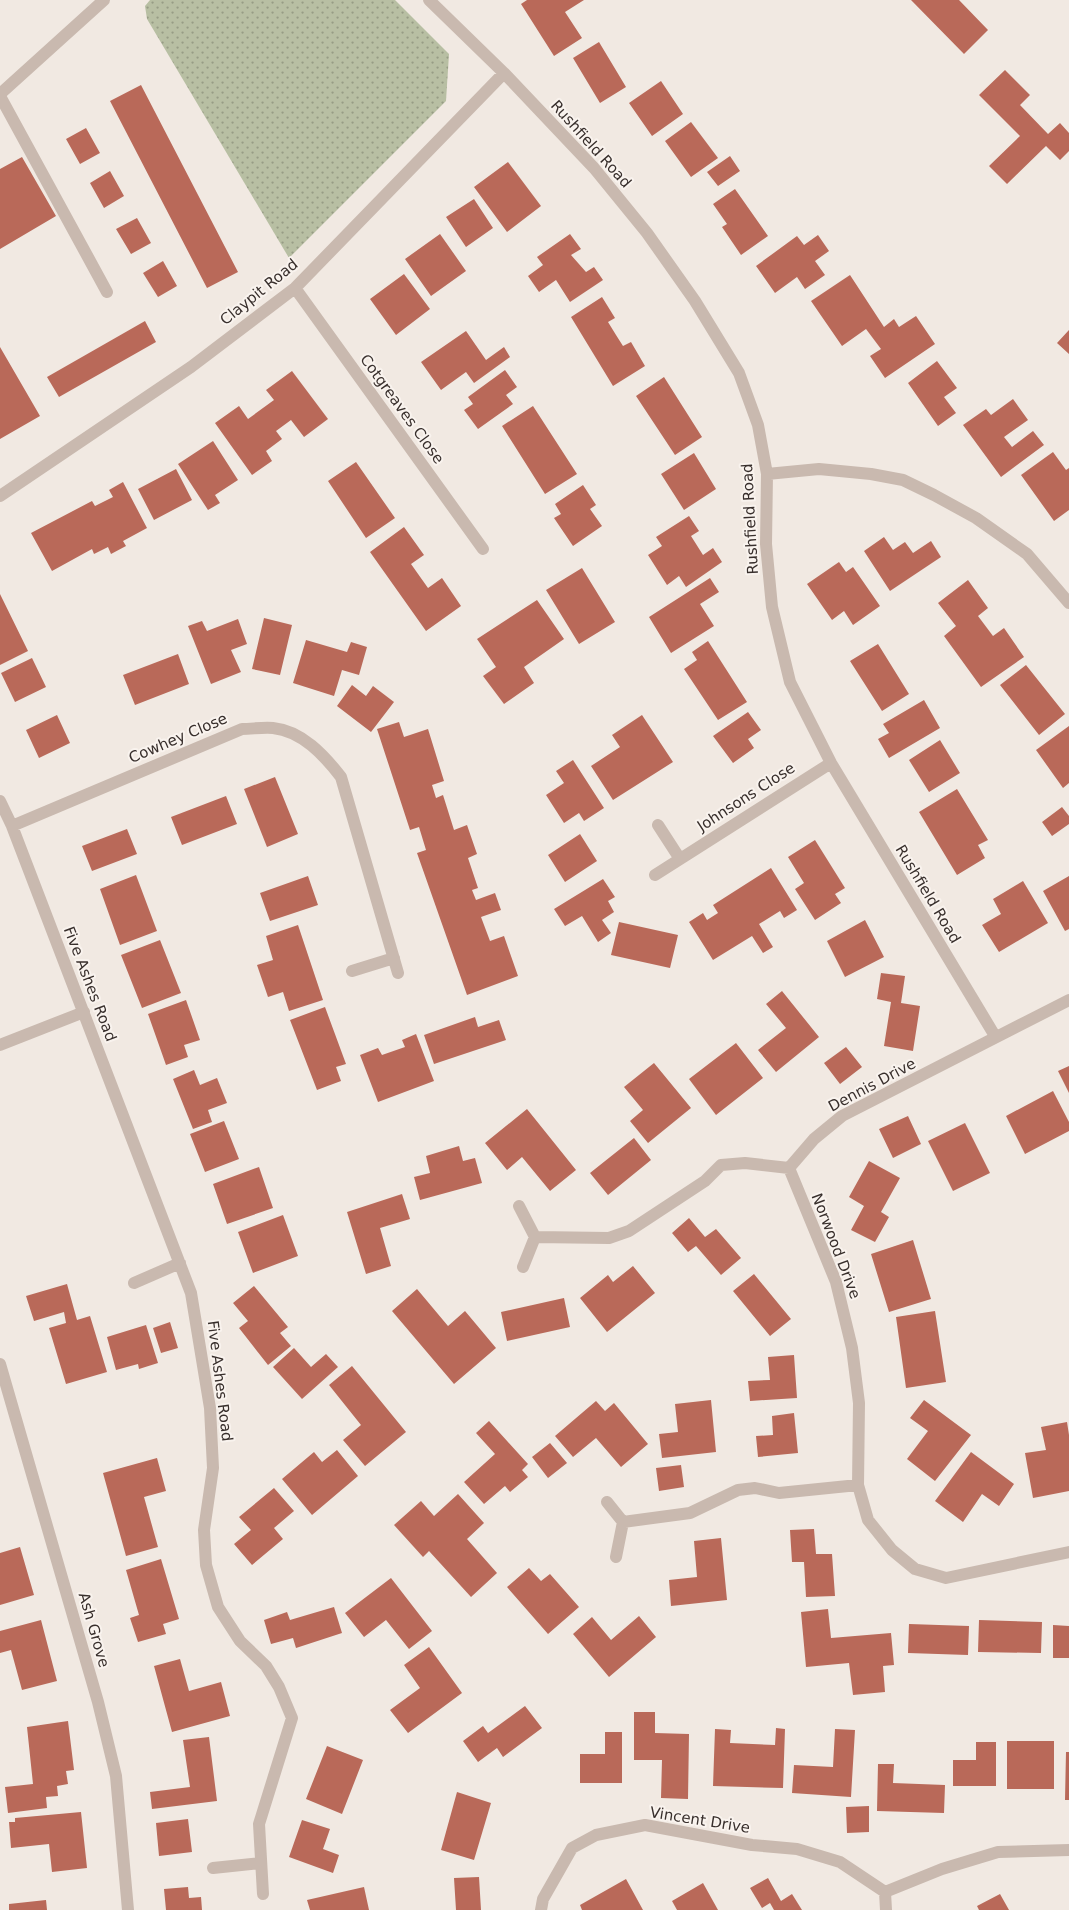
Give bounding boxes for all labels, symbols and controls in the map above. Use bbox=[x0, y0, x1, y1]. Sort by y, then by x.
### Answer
street label: Rushfield Road bbox=[547, 97, 635, 191]
street label: Claypit Road bbox=[217, 255, 301, 329]
street label: Cotgreaves Close bbox=[356, 351, 448, 467]
street label: Rushfield Road bbox=[738, 463, 762, 575]
street label: Cowhey Close bbox=[126, 709, 230, 767]
street label: Johnsons Close bbox=[693, 759, 798, 836]
street label: Rushfield Road bbox=[892, 842, 964, 946]
street label: Five Ashes Road bbox=[60, 924, 120, 1044]
street label: Dennis Drive bbox=[825, 1054, 919, 1116]
street label: Norwood Drive bbox=[808, 1191, 864, 1301]
street label: Five Ashes Road bbox=[204, 1320, 236, 1442]
street label: Ash Grove bbox=[75, 1590, 113, 1670]
street label: Vincent Drive bbox=[649, 1803, 751, 1837]

